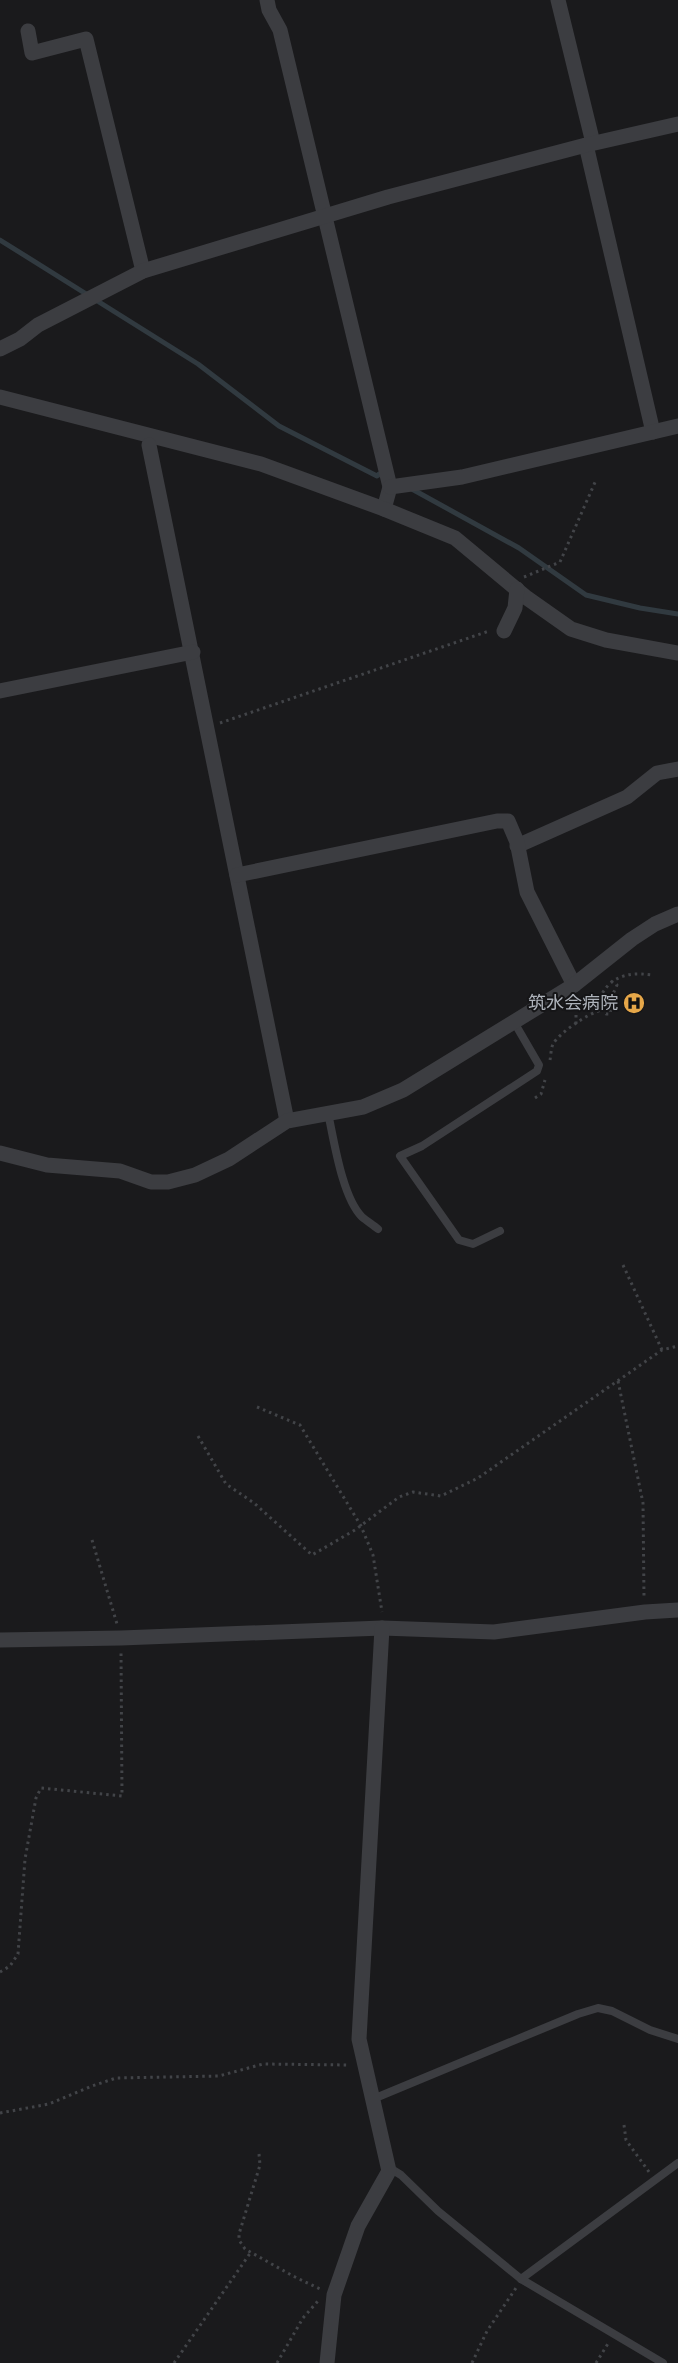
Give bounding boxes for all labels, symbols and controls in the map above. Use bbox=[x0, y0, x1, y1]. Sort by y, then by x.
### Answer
hospital icon: 筑水会病院 bbox=[622, 991, 646, 1015]
place label: 筑水会病院 bbox=[528, 992, 618, 1014]

